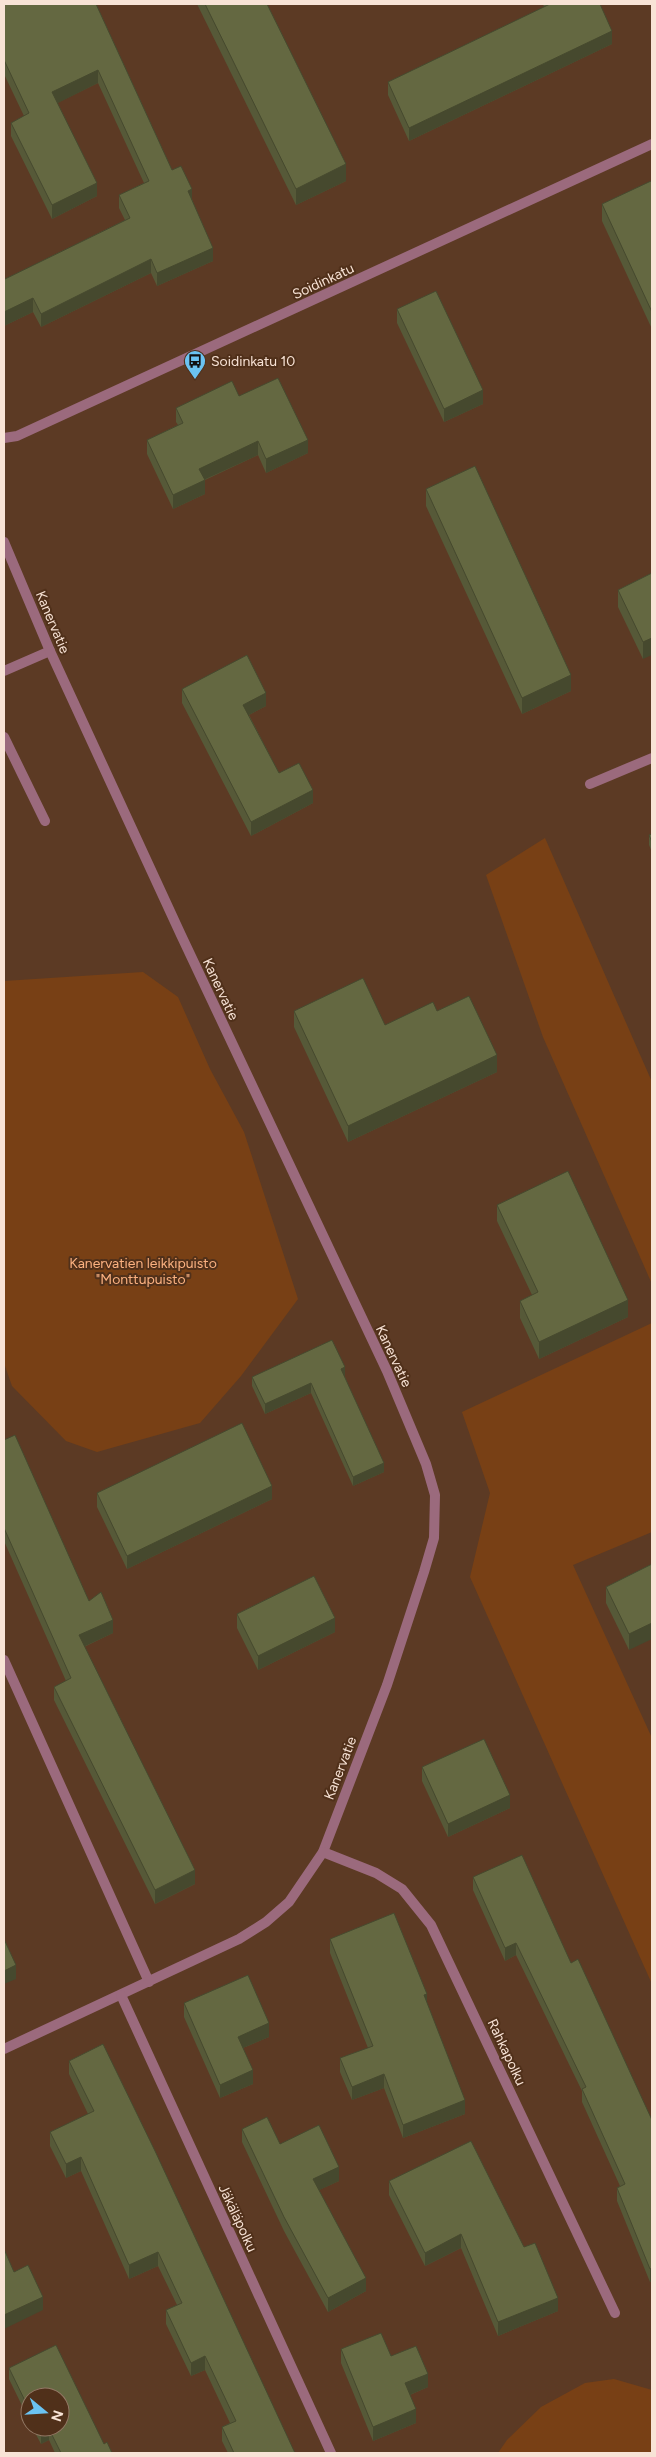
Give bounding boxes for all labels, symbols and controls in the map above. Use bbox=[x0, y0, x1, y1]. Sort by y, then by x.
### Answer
street label: Soidinkatu bbox=[290, 260, 357, 303]
bus stop icon: Soidinkatu 10 bbox=[183, 349, 207, 380]
place label: Soidinkatu 10 bbox=[211, 353, 295, 370]
street label: Kanervatie bbox=[32, 588, 73, 656]
street label: Kanervatie bbox=[199, 956, 242, 1023]
park label: Kanervatien leikkipuisto "Monttupuisto" bbox=[69, 1255, 217, 1288]
street label: Kanervatie bbox=[372, 1323, 415, 1390]
street label: Kanervatie bbox=[321, 1734, 360, 1802]
street label: Rahkapolku bbox=[484, 2016, 529, 2088]
street label: Jäkäläpolku bbox=[215, 2182, 261, 2255]
north arrow bbox=[20, 2387, 70, 2437]
text: N bbox=[47, 2408, 67, 2424]

